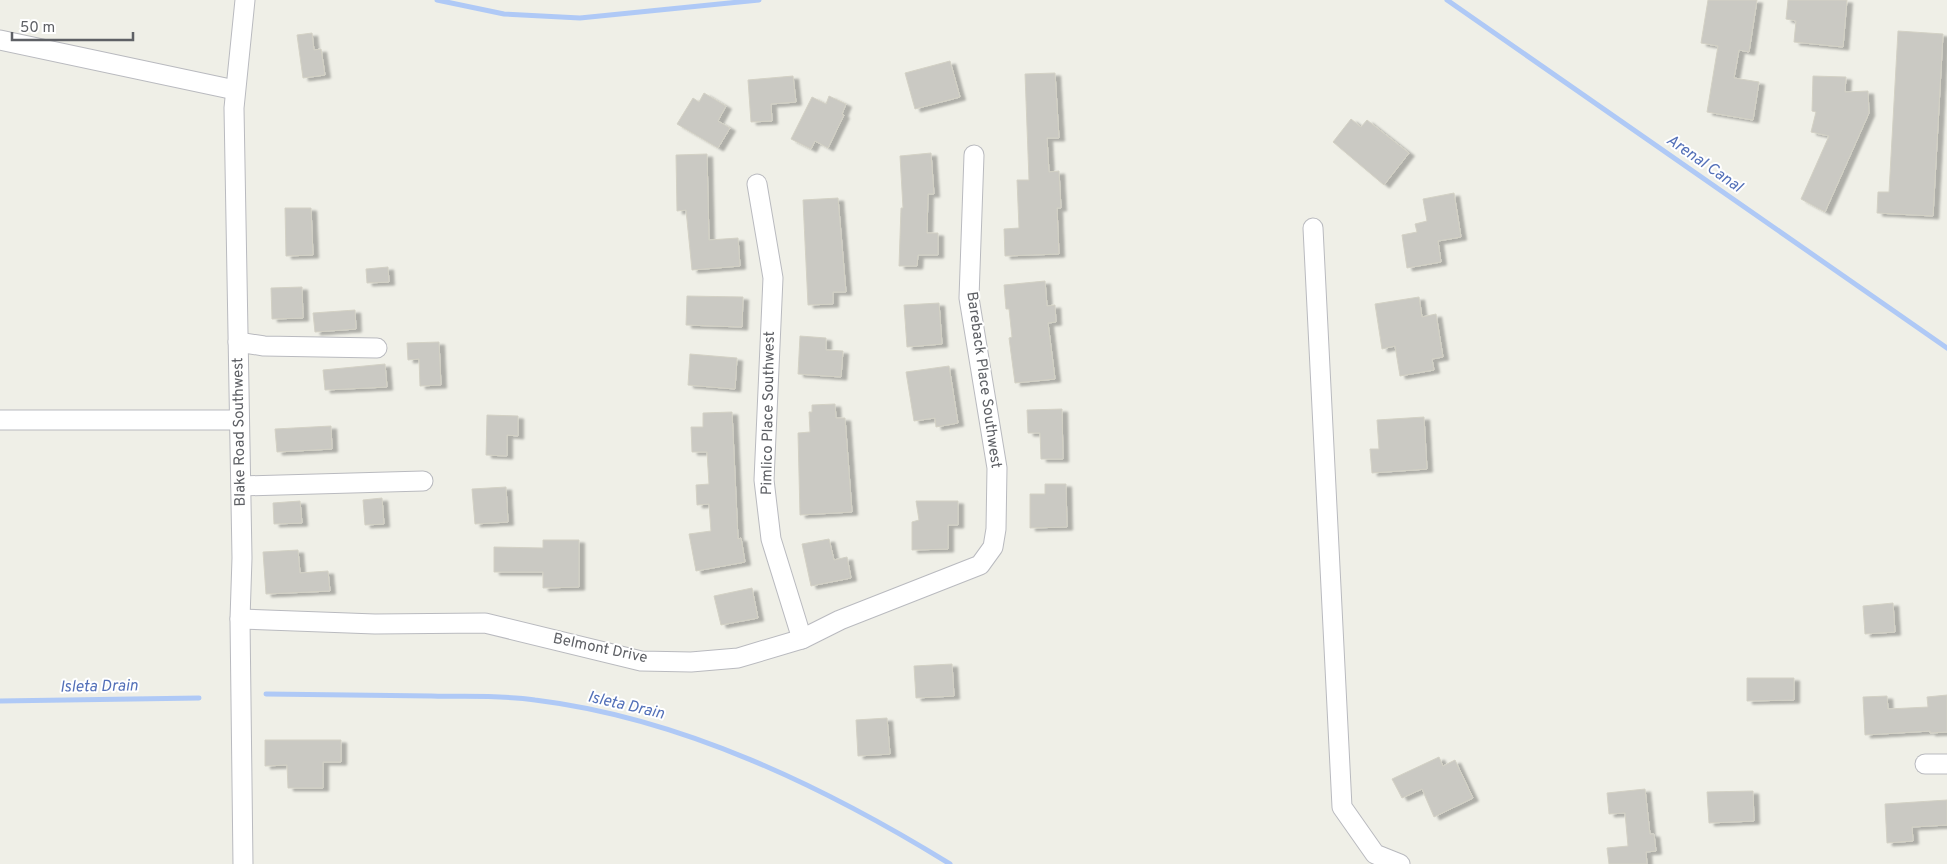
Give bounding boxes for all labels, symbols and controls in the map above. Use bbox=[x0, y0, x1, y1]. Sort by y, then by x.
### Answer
scale bar bbox=[12, 10, 134, 42]
text: 50 m bbox=[20, 19, 55, 38]
water label: Arenal Canal bbox=[1662, 130, 1747, 198]
street label: Bareback Place Southwest bbox=[961, 290, 1005, 470]
street label: Pimlico Place Southwest bbox=[758, 331, 780, 495]
street label: Blake Road Southwest bbox=[229, 357, 251, 507]
street label: Belmont Drive bbox=[551, 630, 649, 668]
water label: Isleta Drain bbox=[60, 676, 138, 698]
water label: Isleta Drain bbox=[586, 687, 667, 725]

